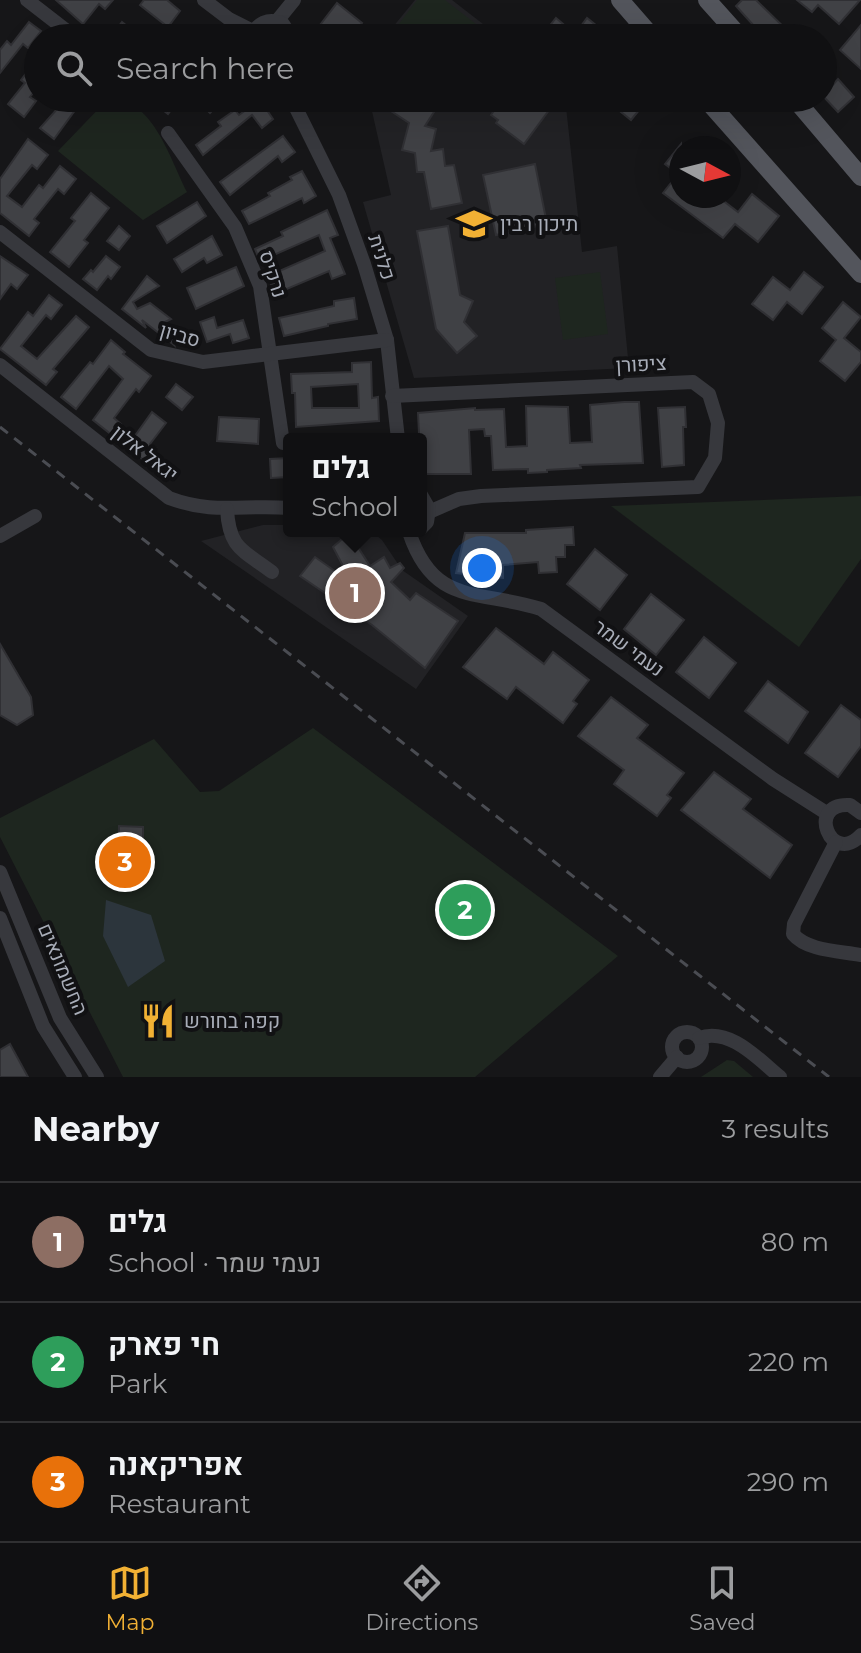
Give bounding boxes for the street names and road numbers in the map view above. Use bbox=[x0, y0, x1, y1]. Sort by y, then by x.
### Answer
street label: כלנית bbox=[363, 231, 401, 283]
street label: נרקיס bbox=[254, 247, 292, 301]
street label: סביון bbox=[157, 318, 203, 352]
street label: ציפורן bbox=[615, 351, 667, 377]
street label: יגאל אלון bbox=[107, 420, 183, 486]
street label: נעמי שמר bbox=[589, 614, 669, 682]
street label: החשמונאים bbox=[33, 920, 93, 1018]

